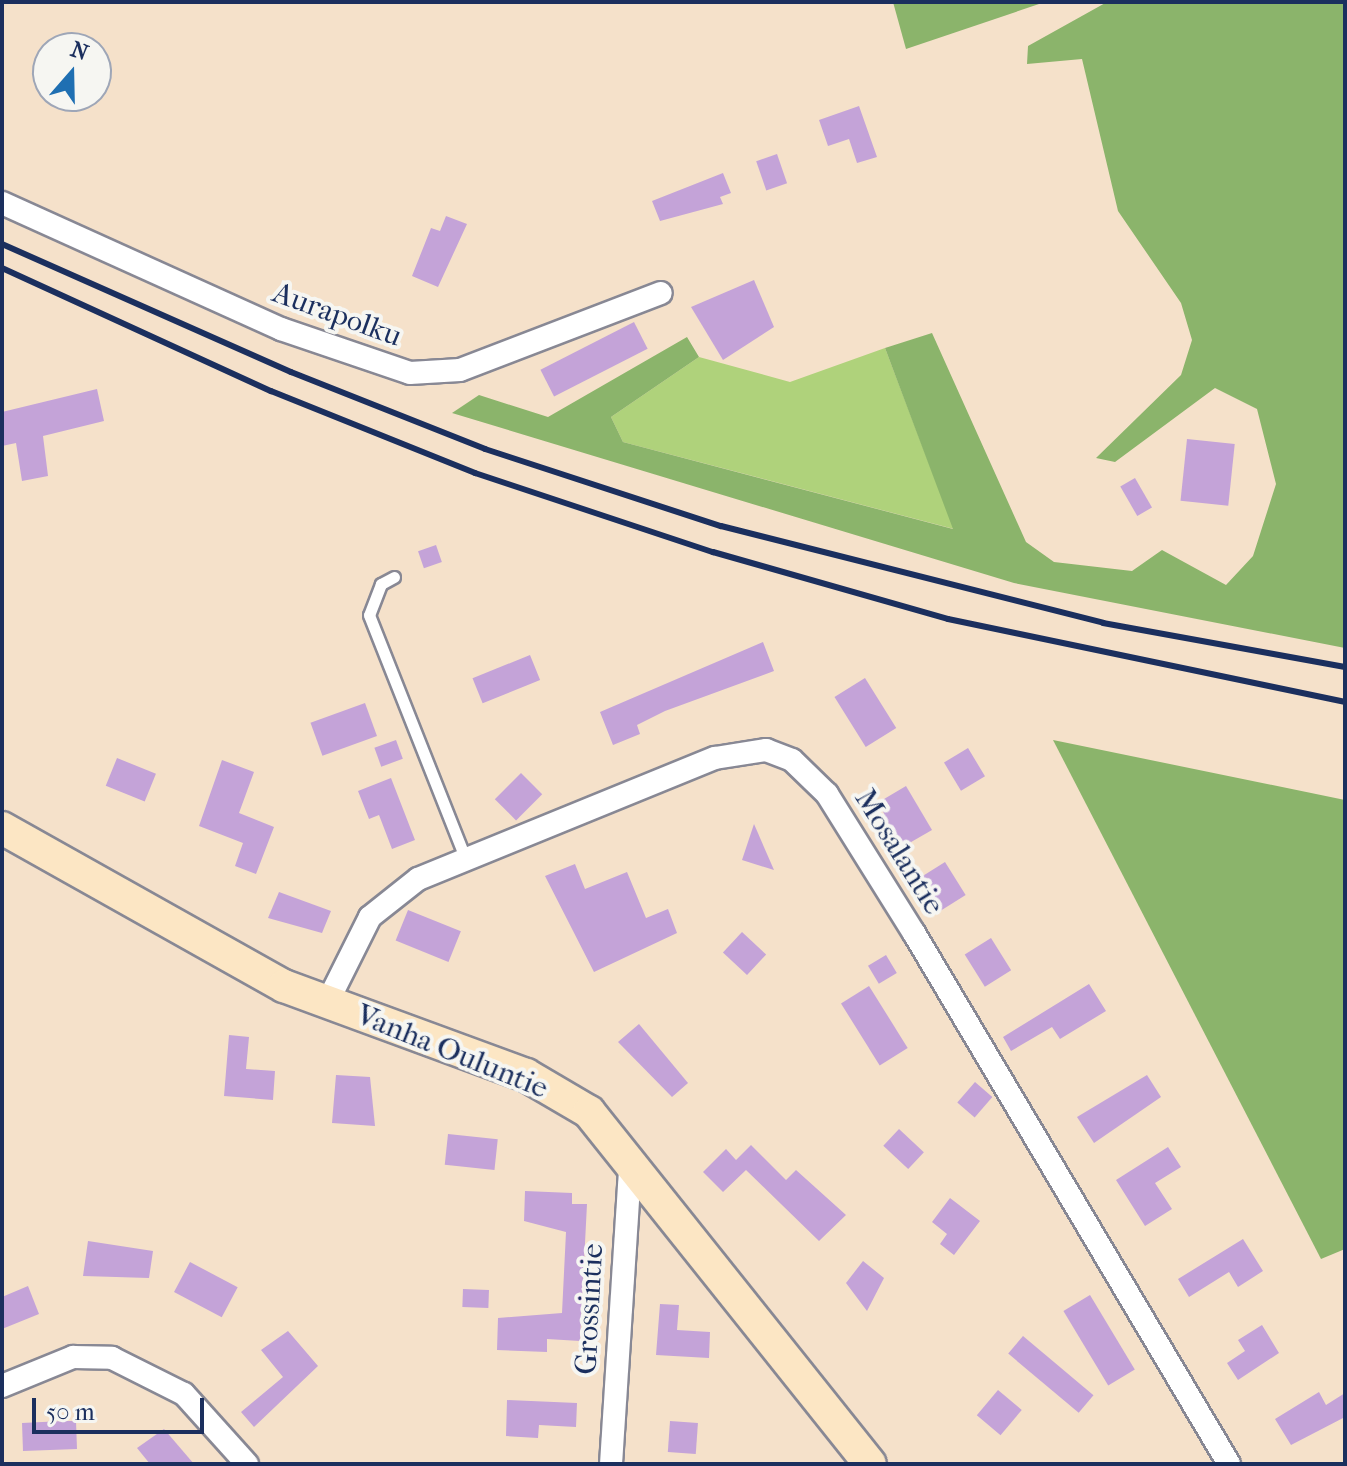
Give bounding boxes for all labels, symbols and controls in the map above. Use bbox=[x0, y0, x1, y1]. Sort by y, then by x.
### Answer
north arrow bbox=[32, 32, 112, 112]
text: N bbox=[67, 36, 92, 66]
street label: Aurapolku bbox=[268, 275, 406, 355]
street label: Mosalantie bbox=[846, 783, 952, 921]
street label: Vanha Ouluntie bbox=[351, 997, 553, 1107]
street label: Grossintie bbox=[569, 1242, 611, 1376]
scale bar bbox=[36, 1382, 208, 1432]
text: 50 m bbox=[46, 1398, 95, 1426]

